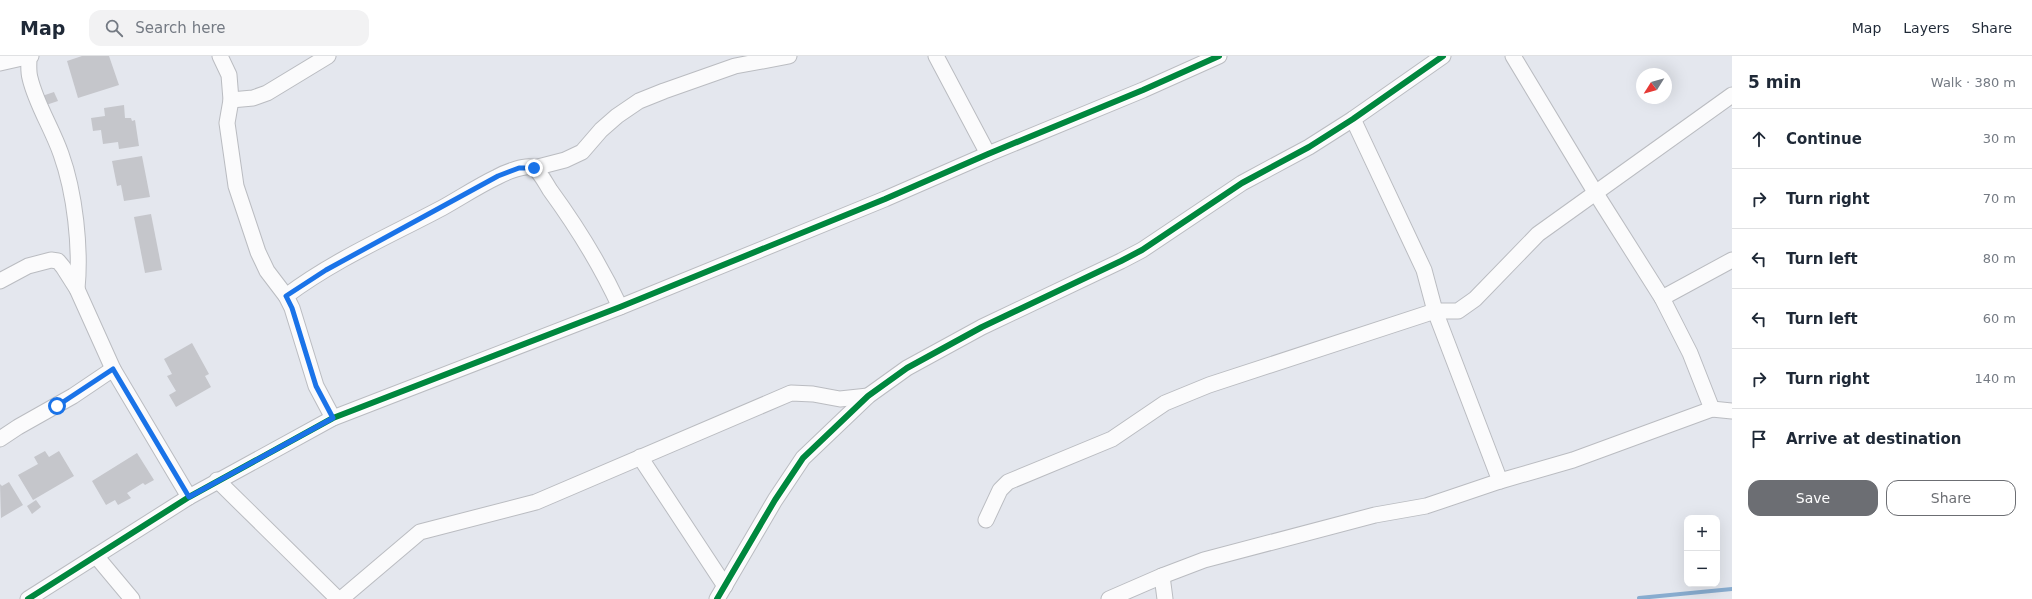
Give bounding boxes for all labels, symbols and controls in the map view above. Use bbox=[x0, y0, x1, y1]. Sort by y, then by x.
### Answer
search box bbox=[89, 10, 369, 46]
text: Map bbox=[20, 17, 65, 39]
icon: search bbox=[103, 17, 125, 39]
text: Search here bbox=[135, 19, 225, 37]
text: Map bbox=[1852, 20, 1881, 36]
text: Layers bbox=[1903, 20, 1950, 36]
text: Share bbox=[1972, 20, 2012, 36]
north arrow bbox=[1636, 68, 1672, 104]
text: 5 min bbox=[1748, 72, 1801, 92]
text: Walk · 380 m bbox=[1931, 75, 2016, 90]
icon: ahead bbox=[1748, 128, 1770, 150]
text: Continue bbox=[1786, 130, 1862, 148]
text: 30 m bbox=[1983, 131, 2016, 146]
route end bbox=[525, 159, 543, 177]
icon: right bbox=[1748, 188, 1770, 210]
text: Turn right bbox=[1786, 190, 1870, 208]
text: 70 m bbox=[1983, 191, 2016, 206]
icon: left bbox=[1748, 248, 1770, 270]
text: Turn left bbox=[1786, 250, 1858, 268]
text: 80 m bbox=[1983, 251, 2016, 266]
icon: left bbox=[1748, 308, 1770, 330]
text: Turn left bbox=[1786, 310, 1858, 328]
text: 60 m bbox=[1983, 311, 2016, 326]
icon: right bbox=[1748, 368, 1770, 390]
text: Turn right bbox=[1786, 370, 1870, 388]
text: 140 m bbox=[1974, 371, 2016, 386]
route start bbox=[48, 397, 66, 415]
icon: arrive bbox=[1748, 428, 1770, 450]
text: Arrive at destination bbox=[1786, 430, 1961, 448]
button: Save bbox=[1748, 480, 1878, 516]
button: Share bbox=[1886, 480, 2016, 516]
map controls bbox=[1684, 515, 1720, 587]
button: + bbox=[1684, 515, 1720, 551]
button: − bbox=[1684, 551, 1720, 587]

